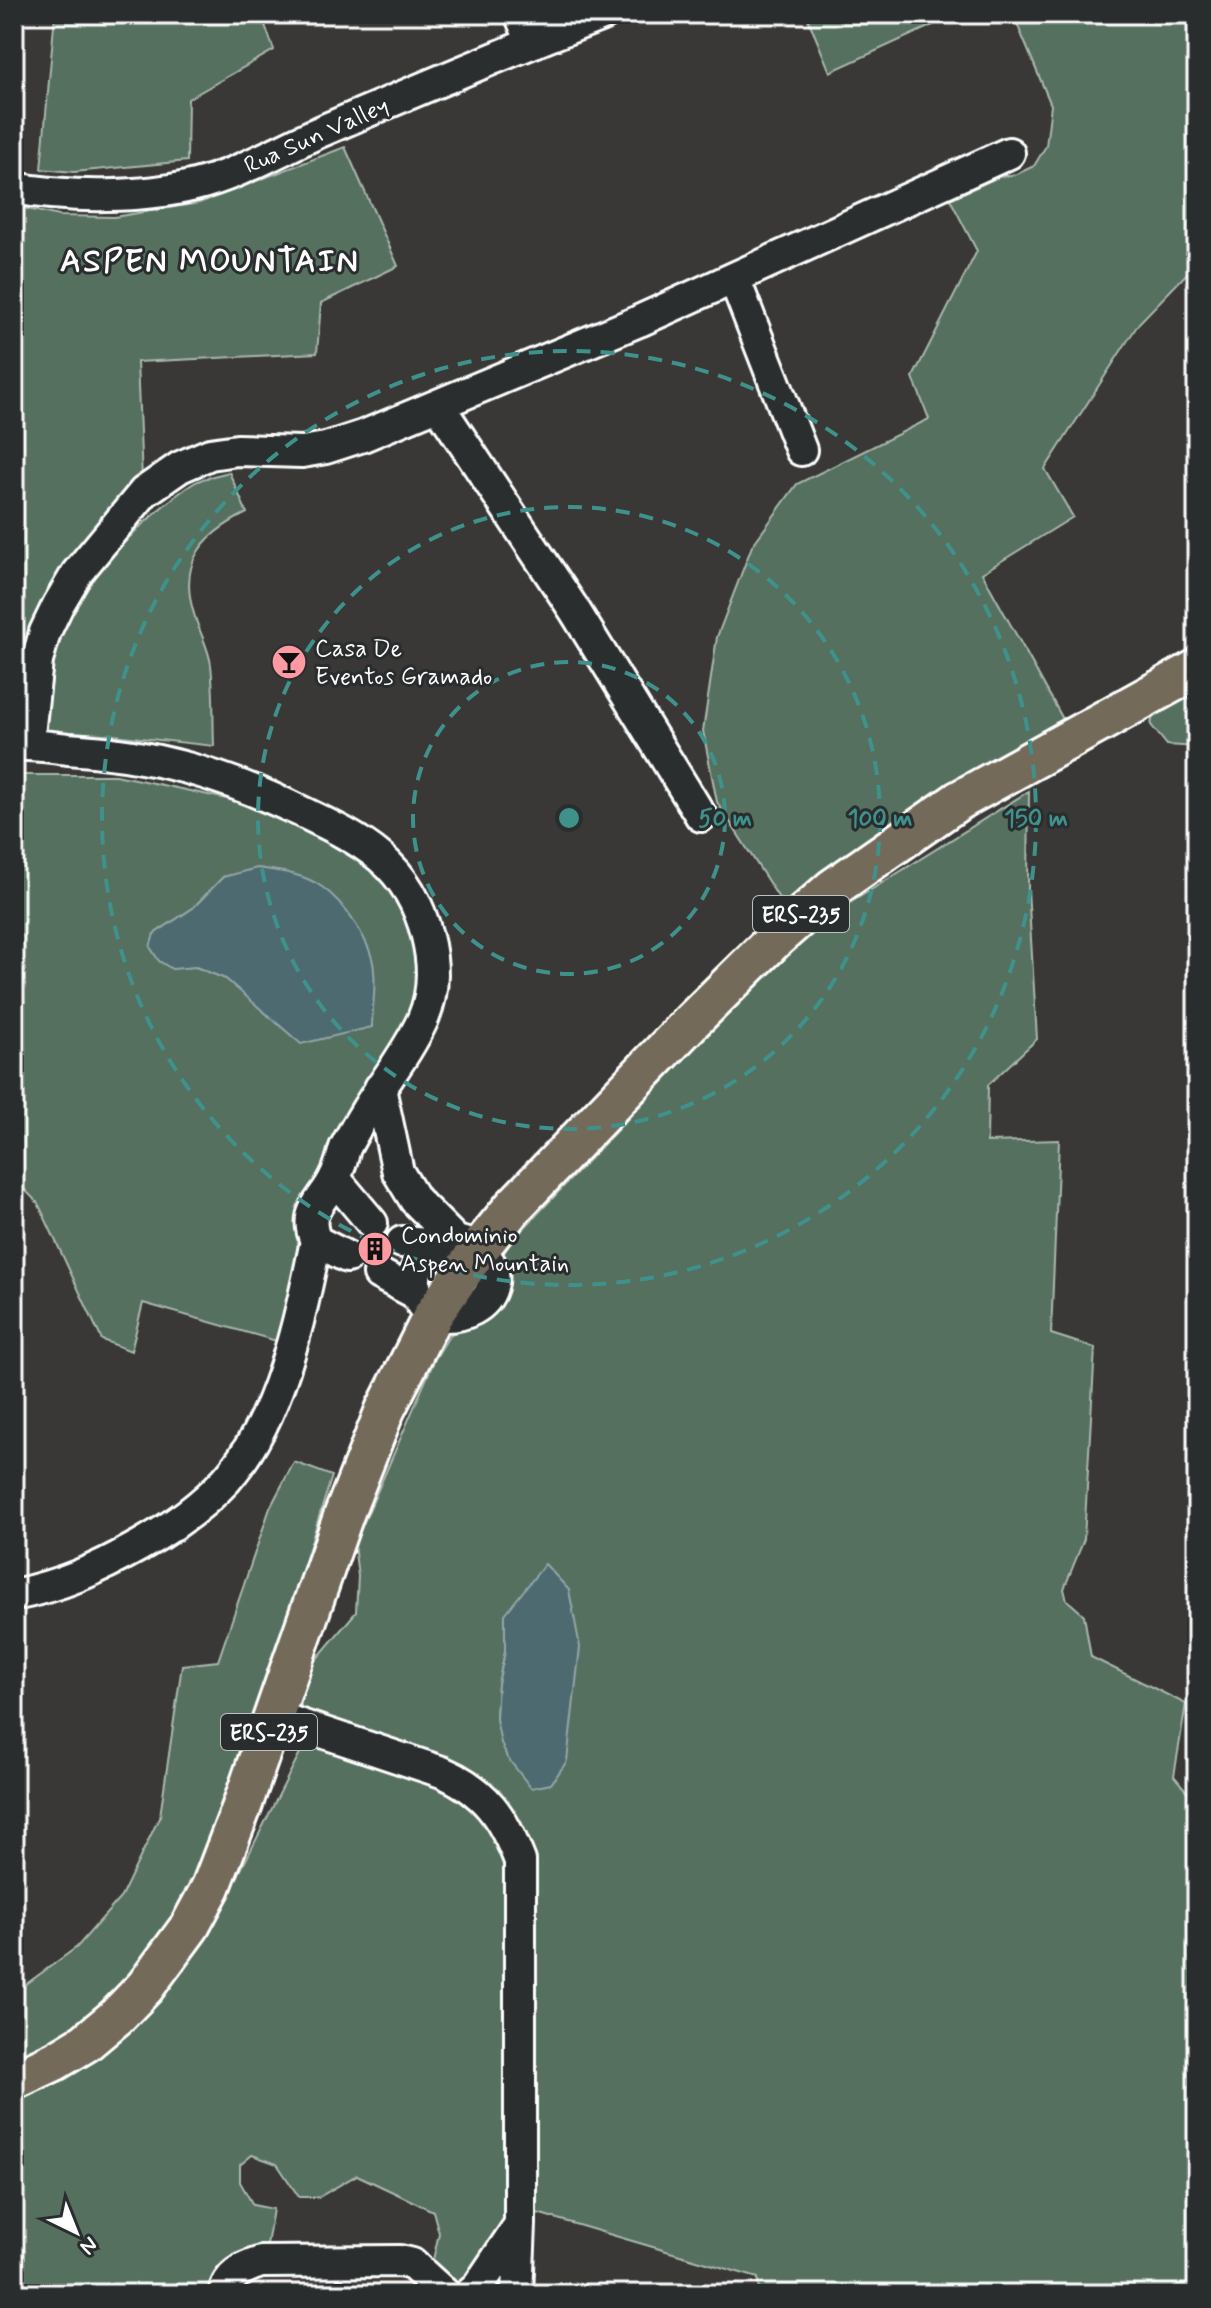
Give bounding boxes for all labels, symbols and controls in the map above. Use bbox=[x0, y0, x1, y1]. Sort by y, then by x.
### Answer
street label: Rua Sun Valley bbox=[240, 91, 394, 182]
district label: ASPEN MOUNTAIN bbox=[60, 241, 360, 283]
place label: Casa De Eventos Gramado bbox=[315, 634, 492, 693]
bar icon: Casa De Eventos Gramado bbox=[270, 643, 308, 681]
centre of rings bbox=[555, 804, 583, 832]
text: 50 m bbox=[698, 804, 752, 835]
text: 100 m bbox=[848, 804, 912, 835]
text: 150 m bbox=[1004, 804, 1068, 835]
road number: ERS-235 bbox=[753, 896, 849, 932]
place label: Condominio Aspen Mountain bbox=[401, 1221, 569, 1280]
building icon: Condominio Aspen Mountain bbox=[356, 1230, 394, 1268]
road number: ERS-235 bbox=[221, 1714, 317, 1750]
north arrow bbox=[36, 2192, 116, 2272]
text: N bbox=[73, 2230, 103, 2260]

